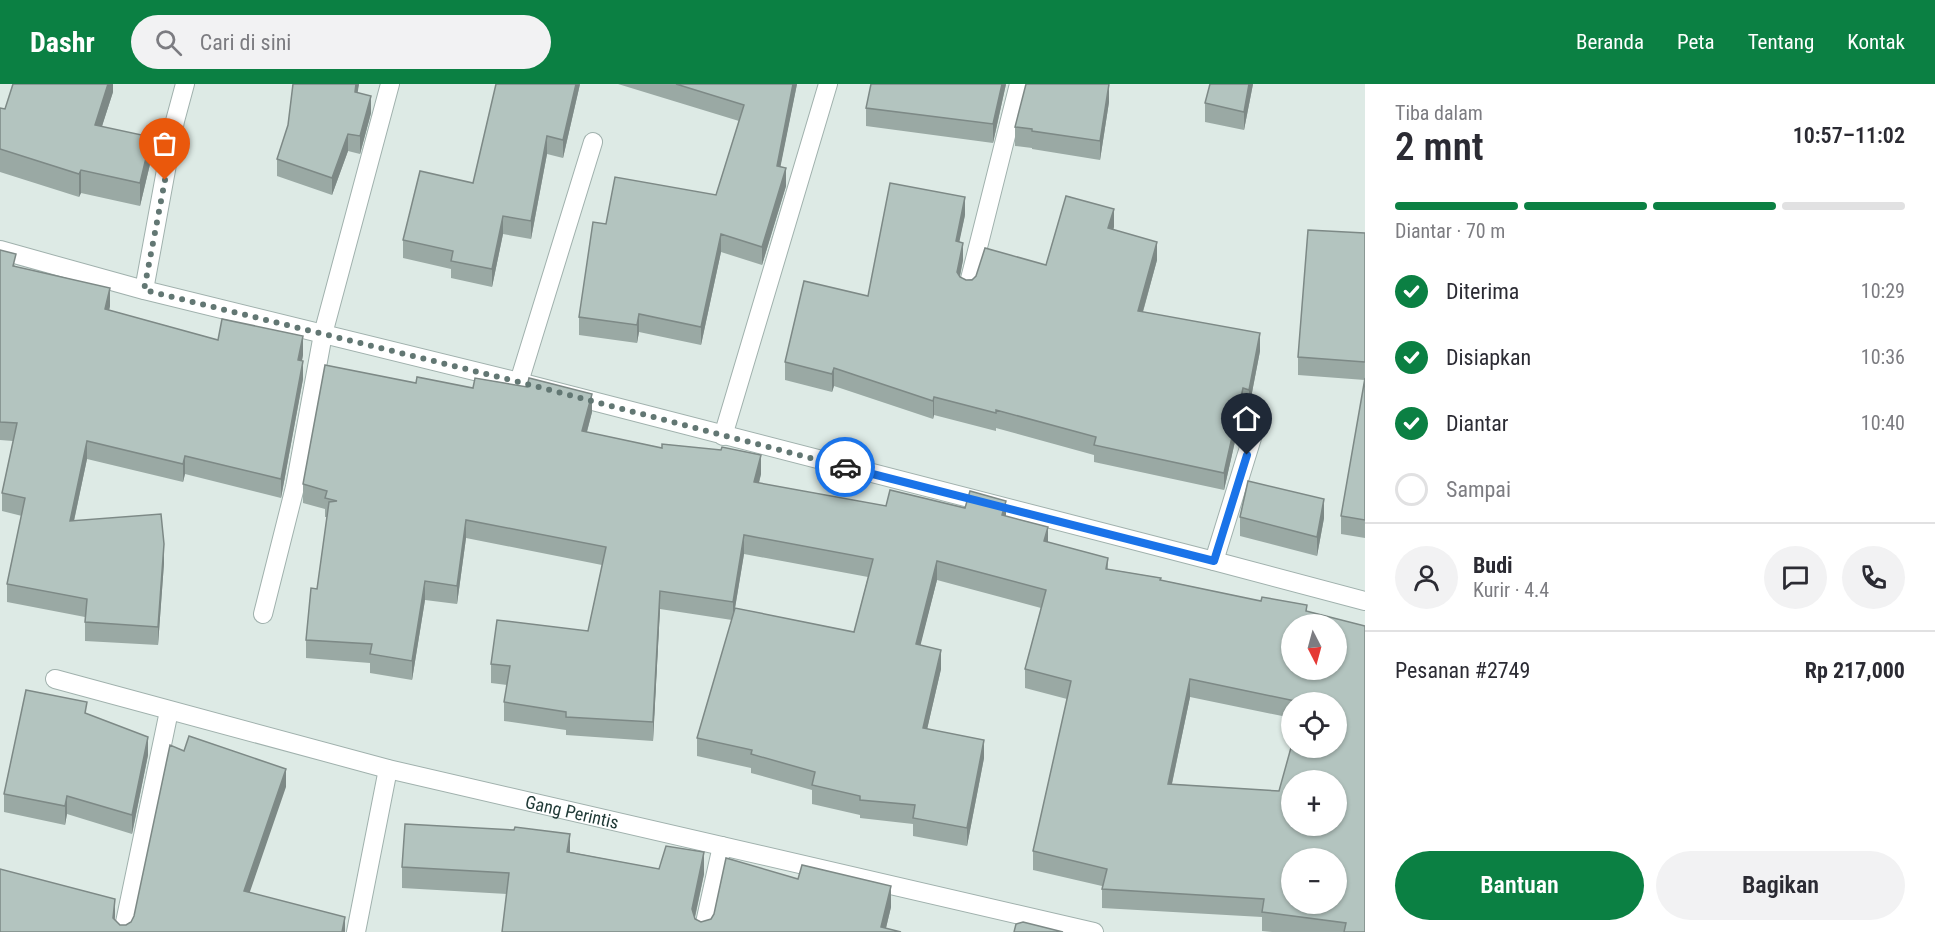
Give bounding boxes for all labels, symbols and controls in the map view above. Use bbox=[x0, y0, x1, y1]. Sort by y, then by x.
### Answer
search box bbox=[131, 15, 551, 69]
text: Dashr bbox=[30, 26, 95, 59]
icon: search bbox=[152, 26, 185, 59]
text: Cari di sini bbox=[200, 30, 291, 55]
text: Beranda bbox=[1576, 30, 1644, 54]
text: Peta bbox=[1677, 30, 1715, 54]
text: Tentang bbox=[1748, 30, 1814, 54]
text: Kontak bbox=[1847, 30, 1905, 54]
text: Tiba dalam bbox=[1395, 101, 1483, 125]
pin bbox=[139, 118, 190, 180]
text: 10:57–11:02 bbox=[1793, 123, 1905, 148]
text: 2 mnt bbox=[1395, 124, 1484, 170]
icon: bag bbox=[148, 127, 181, 160]
text: Diantar · 70 m bbox=[1395, 219, 1505, 243]
icon: check bbox=[1395, 275, 1428, 308]
text: Diterima bbox=[1446, 279, 1519, 304]
text: 10:29 bbox=[1861, 279, 1905, 303]
icon: check bbox=[1395, 341, 1428, 374]
text: Disiapkan bbox=[1446, 345, 1531, 370]
text: 10:36 bbox=[1861, 345, 1905, 369]
pin bbox=[1221, 393, 1272, 455]
icon: home bbox=[1230, 402, 1263, 435]
icon: check bbox=[1395, 407, 1428, 440]
text: Diantar bbox=[1446, 411, 1509, 436]
text: 10:40 bbox=[1861, 411, 1905, 435]
courier bbox=[815, 437, 875, 497]
icon: car bbox=[829, 451, 862, 484]
text: Sampai bbox=[1446, 477, 1511, 502]
button: person bbox=[1395, 546, 1458, 609]
button: chat bbox=[1764, 546, 1827, 609]
button: phone bbox=[1842, 546, 1905, 609]
text: Budi bbox=[1473, 553, 1513, 578]
text: Kurir · 4.4 bbox=[1473, 578, 1549, 602]
north arrow bbox=[1281, 614, 1347, 680]
map controls bbox=[1281, 614, 1347, 914]
text: Pesanan #2749 bbox=[1395, 658, 1530, 683]
text: Rp 217,000 bbox=[1805, 658, 1905, 683]
button: locate bbox=[1281, 692, 1347, 758]
button: + bbox=[1281, 770, 1347, 836]
street label: Gang Perintis bbox=[523, 791, 621, 832]
button: − bbox=[1281, 848, 1347, 914]
button: Bantuan bbox=[1395, 851, 1644, 920]
button: Bagikan bbox=[1656, 851, 1905, 920]

